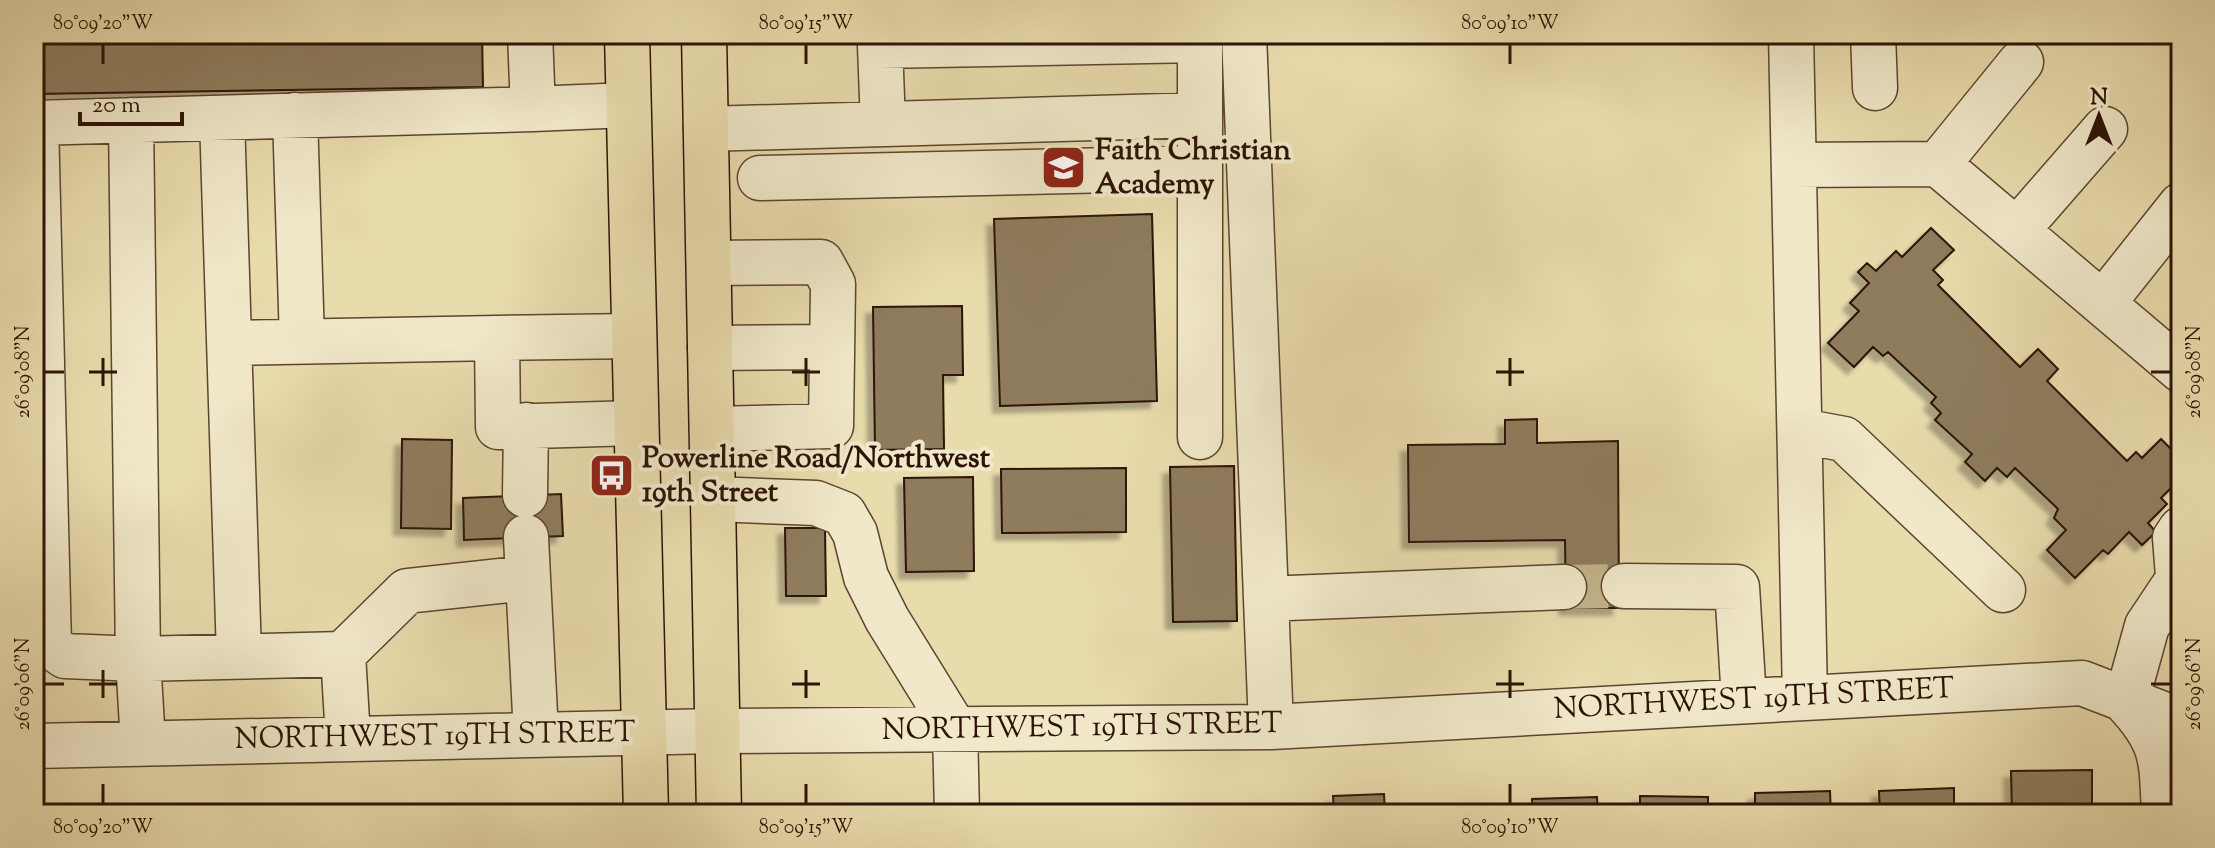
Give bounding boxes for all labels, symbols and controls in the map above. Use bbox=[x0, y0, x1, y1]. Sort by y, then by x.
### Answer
text: 80°09'20"W bbox=[53, 10, 153, 39]
text: 80°09'15"W bbox=[759, 10, 853, 39]
text: 80°09'10"W bbox=[1461, 10, 1559, 39]
scale bar bbox=[80, 76, 182, 126]
north arrow bbox=[2059, 76, 2139, 156]
text: N bbox=[2090, 83, 2108, 115]
text: 20 m bbox=[92, 89, 141, 123]
place label: Faith Christian Academy bbox=[1095, 130, 1291, 207]
school or university icon: Faith Christian Academy bbox=[1040, 144, 1088, 192]
text: 26°09'08"N bbox=[10, 325, 39, 419]
text: 26°09'08"N bbox=[2181, 325, 2210, 419]
place label: Powerline Road/Northwest 19th Street bbox=[642, 438, 991, 515]
bus stop icon: Powerline Road/Northwest 19th Street bbox=[587, 452, 635, 500]
text: 26°09'06"N bbox=[10, 637, 39, 731]
text: 26°09'06"N bbox=[2181, 637, 2210, 731]
street label: NORTHWEST 19TH STREET bbox=[1553, 668, 1955, 732]
street label: NORTHWEST 19TH STREET bbox=[881, 703, 1283, 753]
street label: NORTHWEST 19TH STREET bbox=[234, 712, 636, 762]
text: 80°09'20"W bbox=[53, 814, 153, 843]
text: 80°09'15"W bbox=[759, 814, 853, 843]
text: 80°09'10"W bbox=[1461, 814, 1559, 843]

